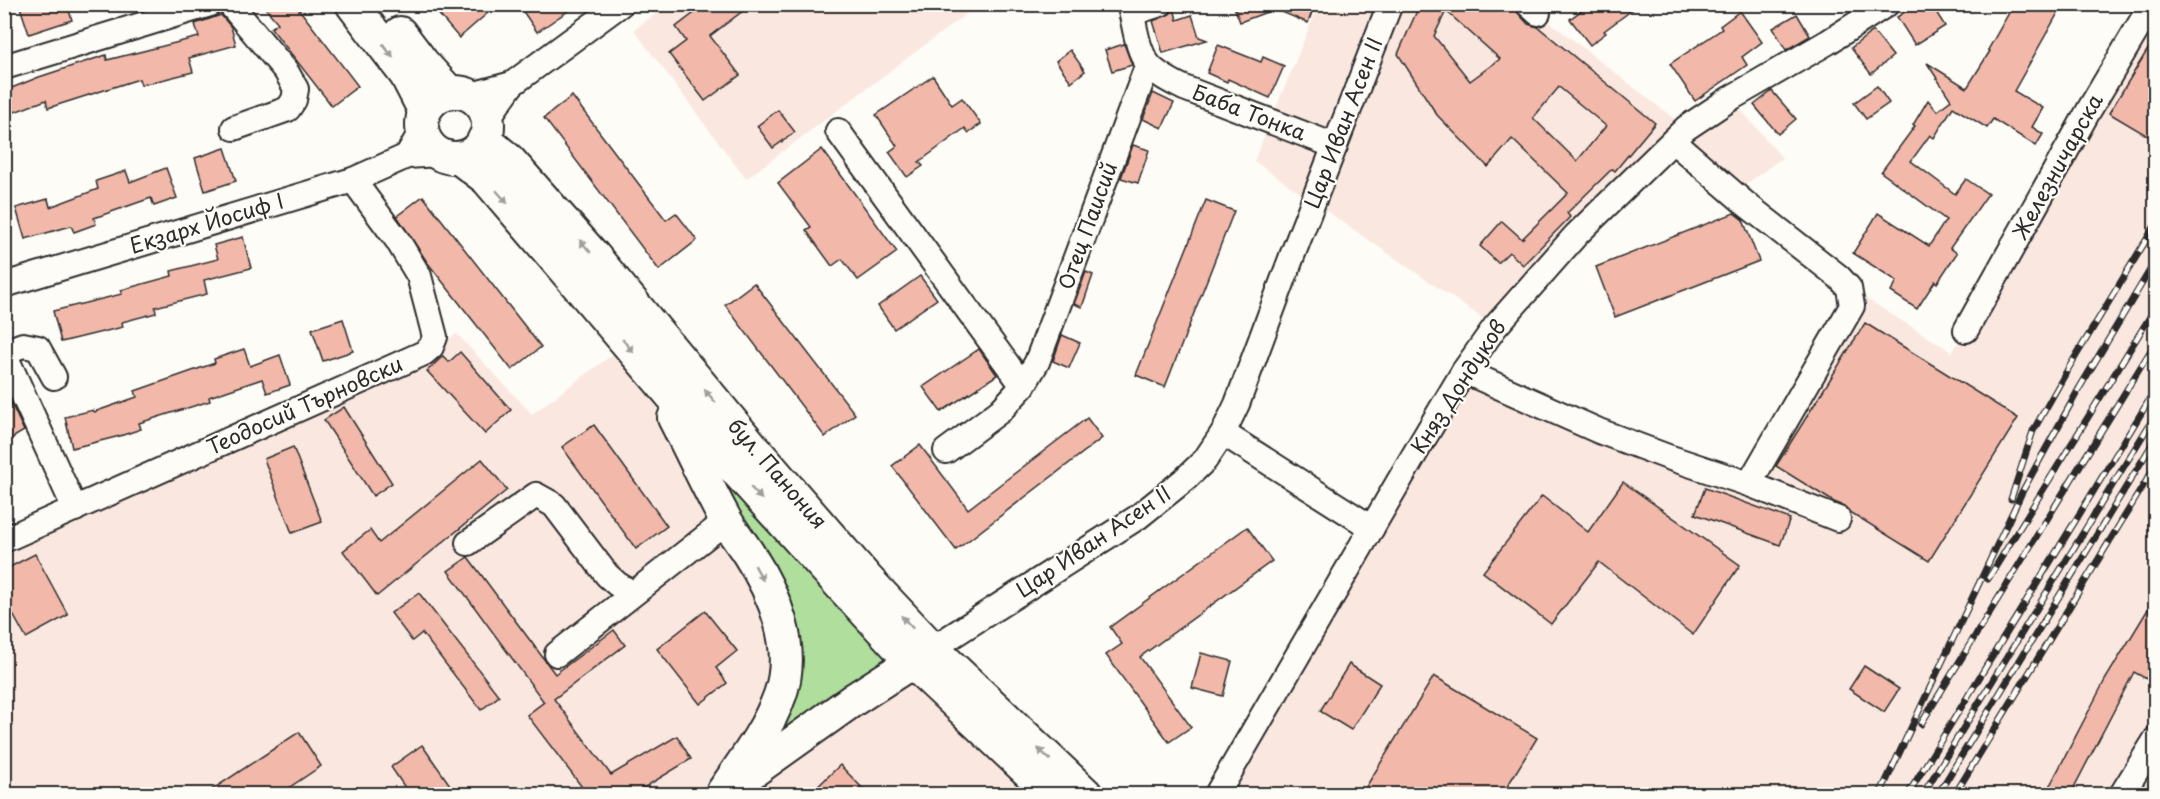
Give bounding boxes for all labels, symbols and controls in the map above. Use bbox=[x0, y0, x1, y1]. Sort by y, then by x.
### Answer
street label: Цар Иван Асен II bbox=[1295, 32, 1390, 213]
one-way arrow bbox=[381, 44, 393, 59]
street label: Баба Тонка bbox=[1188, 75, 1311, 147]
street label: Железничарска bbox=[2003, 87, 2110, 245]
street label: Отец Паисий bbox=[1048, 157, 1124, 294]
street label: Екзарх Йосиф I bbox=[125, 183, 288, 261]
one-way arrow bbox=[495, 189, 508, 204]
one-way arrow bbox=[579, 239, 592, 254]
street label: Княз Дондуков bbox=[1402, 312, 1513, 459]
one-way arrow bbox=[621, 338, 634, 353]
street label: Теодосий Търновски bbox=[201, 347, 407, 462]
one-way arrow bbox=[704, 389, 717, 404]
street label: бул. Панония bbox=[721, 410, 836, 535]
street label: Цар Иван Асен II bbox=[1009, 476, 1177, 604]
one-way arrow bbox=[749, 485, 762, 500]
one-way arrow bbox=[754, 565, 764, 582]
one-way arrow bbox=[901, 615, 915, 629]
one-way arrow bbox=[1037, 748, 1051, 762]

